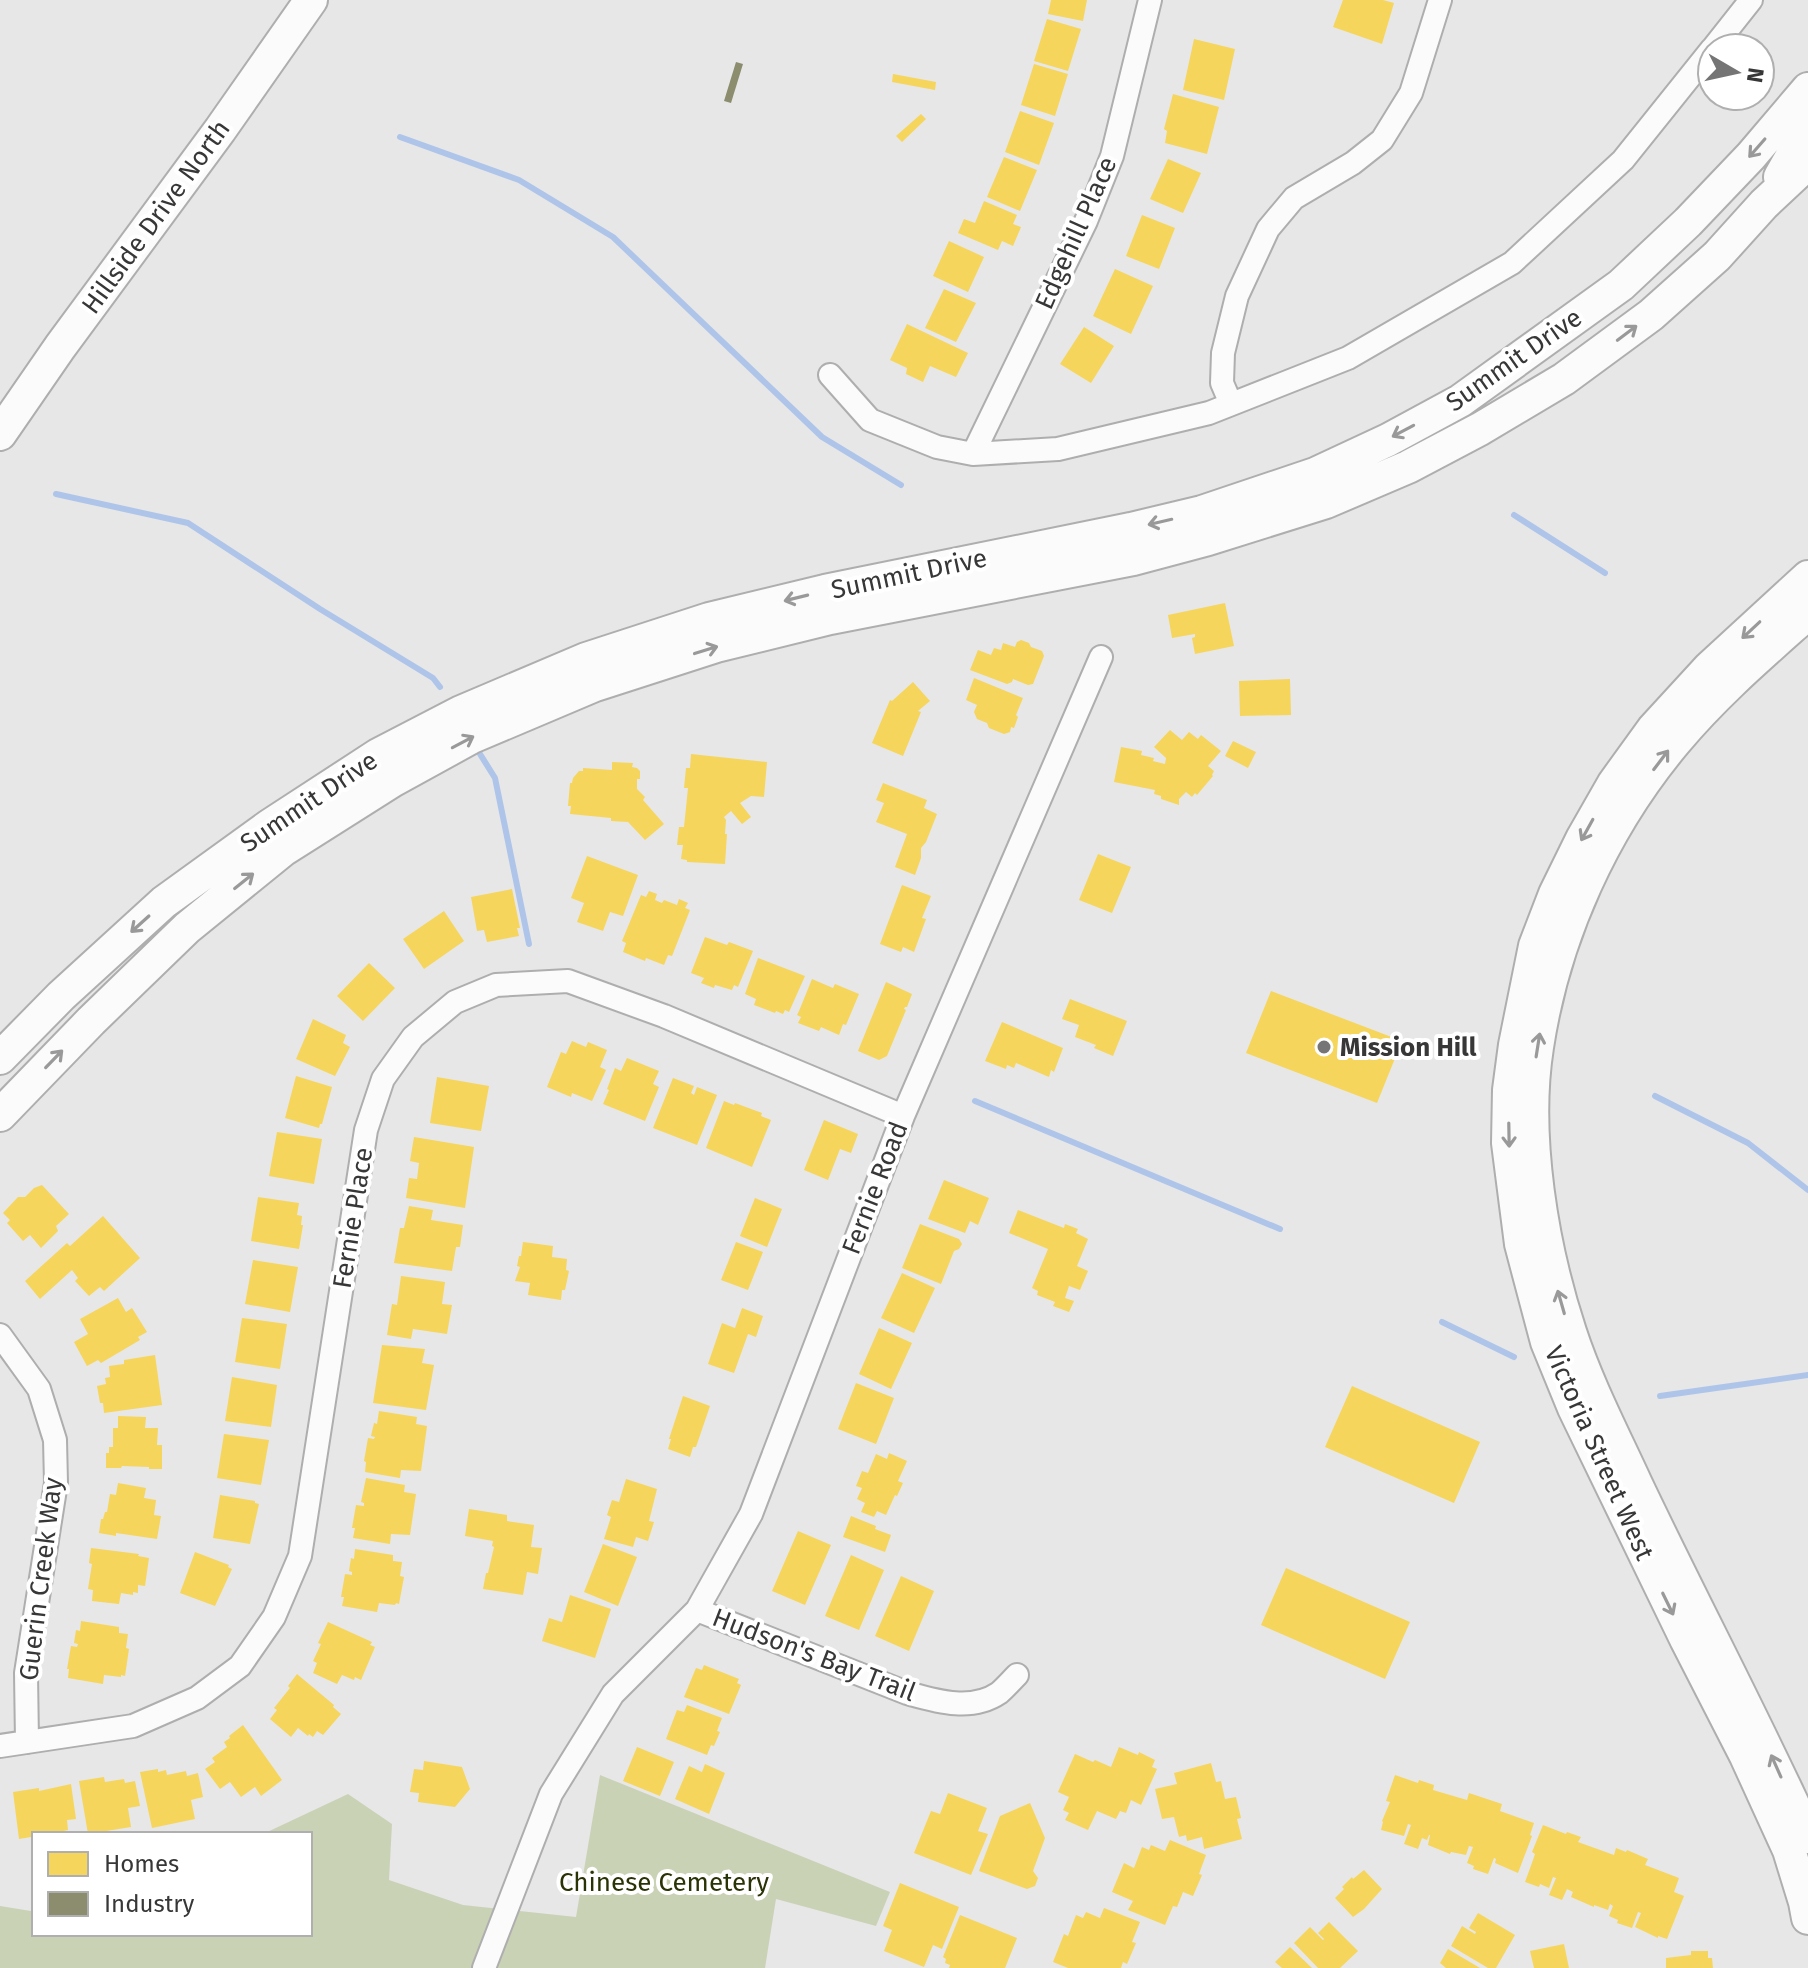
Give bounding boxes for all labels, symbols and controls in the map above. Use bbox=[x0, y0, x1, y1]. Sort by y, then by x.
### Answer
north arrow bbox=[1696, 32, 1776, 112]
text: N bbox=[1741, 66, 1770, 84]
street label: Hillside Drive North bbox=[75, 114, 237, 320]
one-way arrow bbox=[1748, 138, 1766, 158]
street label: Edgehill Place bbox=[1029, 152, 1123, 314]
street label: Summit Drive bbox=[1440, 302, 1588, 418]
one-way arrow bbox=[1616, 324, 1637, 341]
one-way arrow bbox=[1392, 424, 1415, 440]
one-way arrow bbox=[1148, 515, 1174, 530]
street label: Summit Drive bbox=[828, 542, 990, 606]
one-way arrow bbox=[784, 591, 809, 606]
one-way arrow bbox=[1741, 620, 1761, 638]
one-way arrow bbox=[693, 641, 718, 656]
one-way arrow bbox=[451, 734, 474, 750]
street label: Summit Drive bbox=[235, 745, 383, 859]
one-way arrow bbox=[1653, 750, 1670, 771]
one-way arrow bbox=[1579, 818, 1595, 841]
one-way arrow bbox=[233, 873, 254, 890]
one-way arrow bbox=[130, 915, 150, 934]
place label: Mission Hill bbox=[1340, 1032, 1477, 1063]
one-way arrow bbox=[1531, 1033, 1546, 1058]
marker: Mission Hill bbox=[1315, 1038, 1333, 1056]
one-way arrow bbox=[45, 1049, 64, 1069]
street label: Fernie Road bbox=[836, 1117, 914, 1259]
one-way arrow bbox=[1501, 1121, 1517, 1148]
street label: Fernie Place bbox=[327, 1145, 379, 1291]
one-way arrow bbox=[1553, 1289, 1568, 1315]
street label: Victoria Street West bbox=[1538, 1341, 1660, 1565]
street label: Guerin Creek Way bbox=[13, 1475, 69, 1682]
one-way arrow bbox=[1662, 1592, 1677, 1615]
street label: Hudson's Bay Trail bbox=[708, 1602, 920, 1708]
one-way arrow bbox=[1767, 1754, 1782, 1779]
legend bbox=[32, 1832, 312, 1936]
text: Homes bbox=[104, 1850, 179, 1878]
park label: Chinese Cemetery bbox=[559, 1867, 769, 1898]
text: Industry bbox=[104, 1890, 195, 1918]

